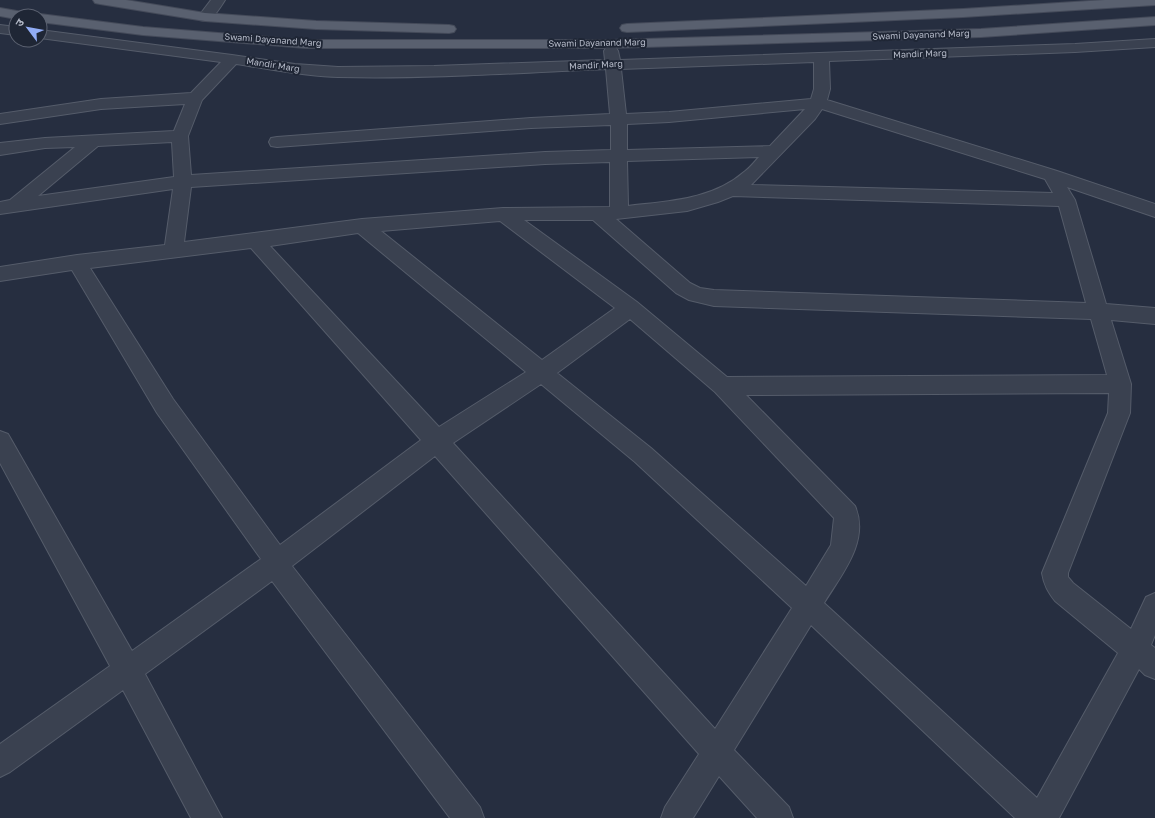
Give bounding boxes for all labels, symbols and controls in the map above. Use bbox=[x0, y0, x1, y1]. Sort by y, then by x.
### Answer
north arrow bbox=[8, 8, 48, 48]
text: उ bbox=[12, 16, 27, 29]
street label: Swami Dayanand Marg bbox=[872, 27, 970, 42]
street label: Swami Dayanand Marg bbox=[224, 31, 322, 48]
street label: Swami Dayanand Marg bbox=[548, 36, 646, 49]
street label: Mandir Marg bbox=[893, 47, 947, 60]
street label: Mandir Marg bbox=[246, 55, 301, 74]
street label: Mandir Marg bbox=[569, 58, 623, 71]

